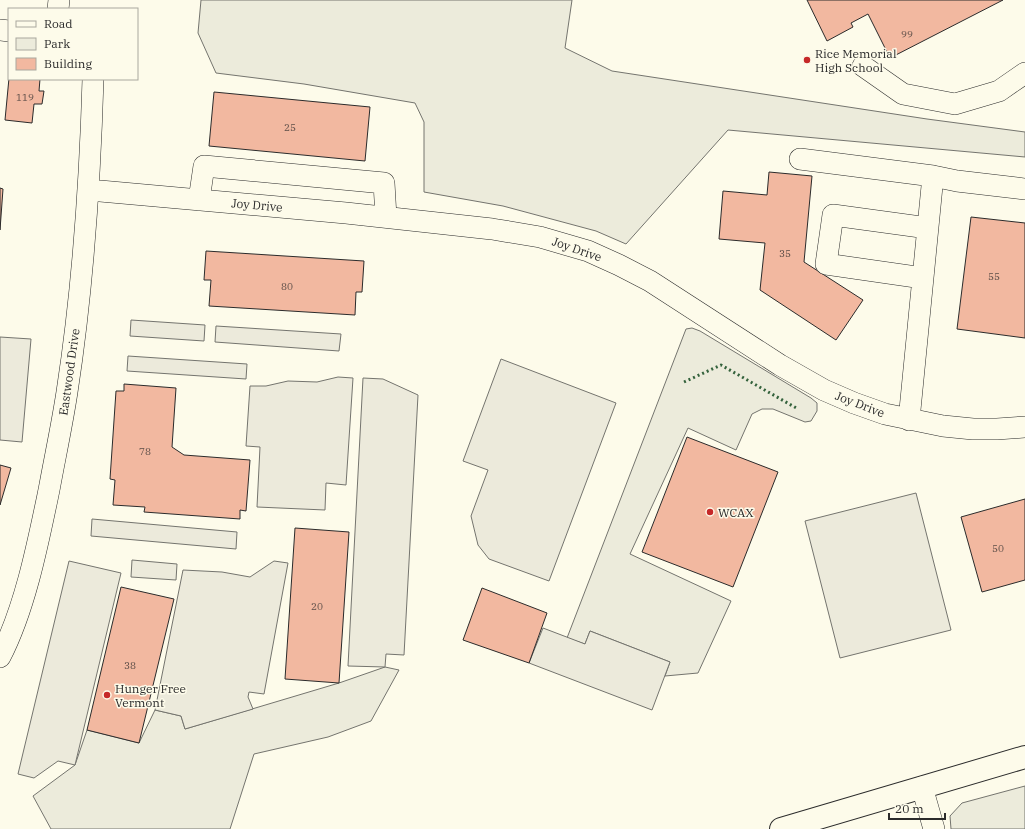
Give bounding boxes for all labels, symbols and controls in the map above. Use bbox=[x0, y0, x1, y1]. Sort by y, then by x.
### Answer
legend bbox=[8, 8, 138, 80]
text: Road bbox=[44, 16, 73, 31]
house number: 99 bbox=[901, 28, 913, 41]
text: Park bbox=[44, 36, 70, 51]
place label: Rice Memorial High School bbox=[815, 46, 897, 75]
marker: Rice Memorial High School bbox=[802, 55, 812, 65]
text: Building bbox=[44, 56, 92, 71]
house number: 119 bbox=[16, 91, 34, 104]
house number: 25 bbox=[284, 121, 296, 134]
street label: Joy Drive bbox=[231, 195, 283, 215]
street label: Joy Drive bbox=[550, 234, 604, 264]
house number: 35 bbox=[779, 247, 791, 260]
house number: 55 bbox=[988, 270, 1000, 283]
house number: 80 bbox=[281, 280, 293, 293]
street label: Eastwood Drive bbox=[55, 328, 83, 416]
street label: Joy Drive bbox=[833, 388, 887, 420]
house number: 78 bbox=[139, 445, 151, 458]
place label: WCAX bbox=[718, 505, 754, 520]
marker: WCAX bbox=[705, 507, 715, 517]
house number: 50 bbox=[992, 542, 1004, 555]
house number: 20 bbox=[311, 600, 323, 613]
house number: 38 bbox=[124, 659, 136, 672]
place label: Hunger Free Vermont bbox=[115, 681, 186, 710]
marker: Hunger Free Vermont bbox=[102, 690, 112, 700]
scale bar bbox=[889, 795, 945, 821]
text: 20 m bbox=[895, 801, 924, 816]

